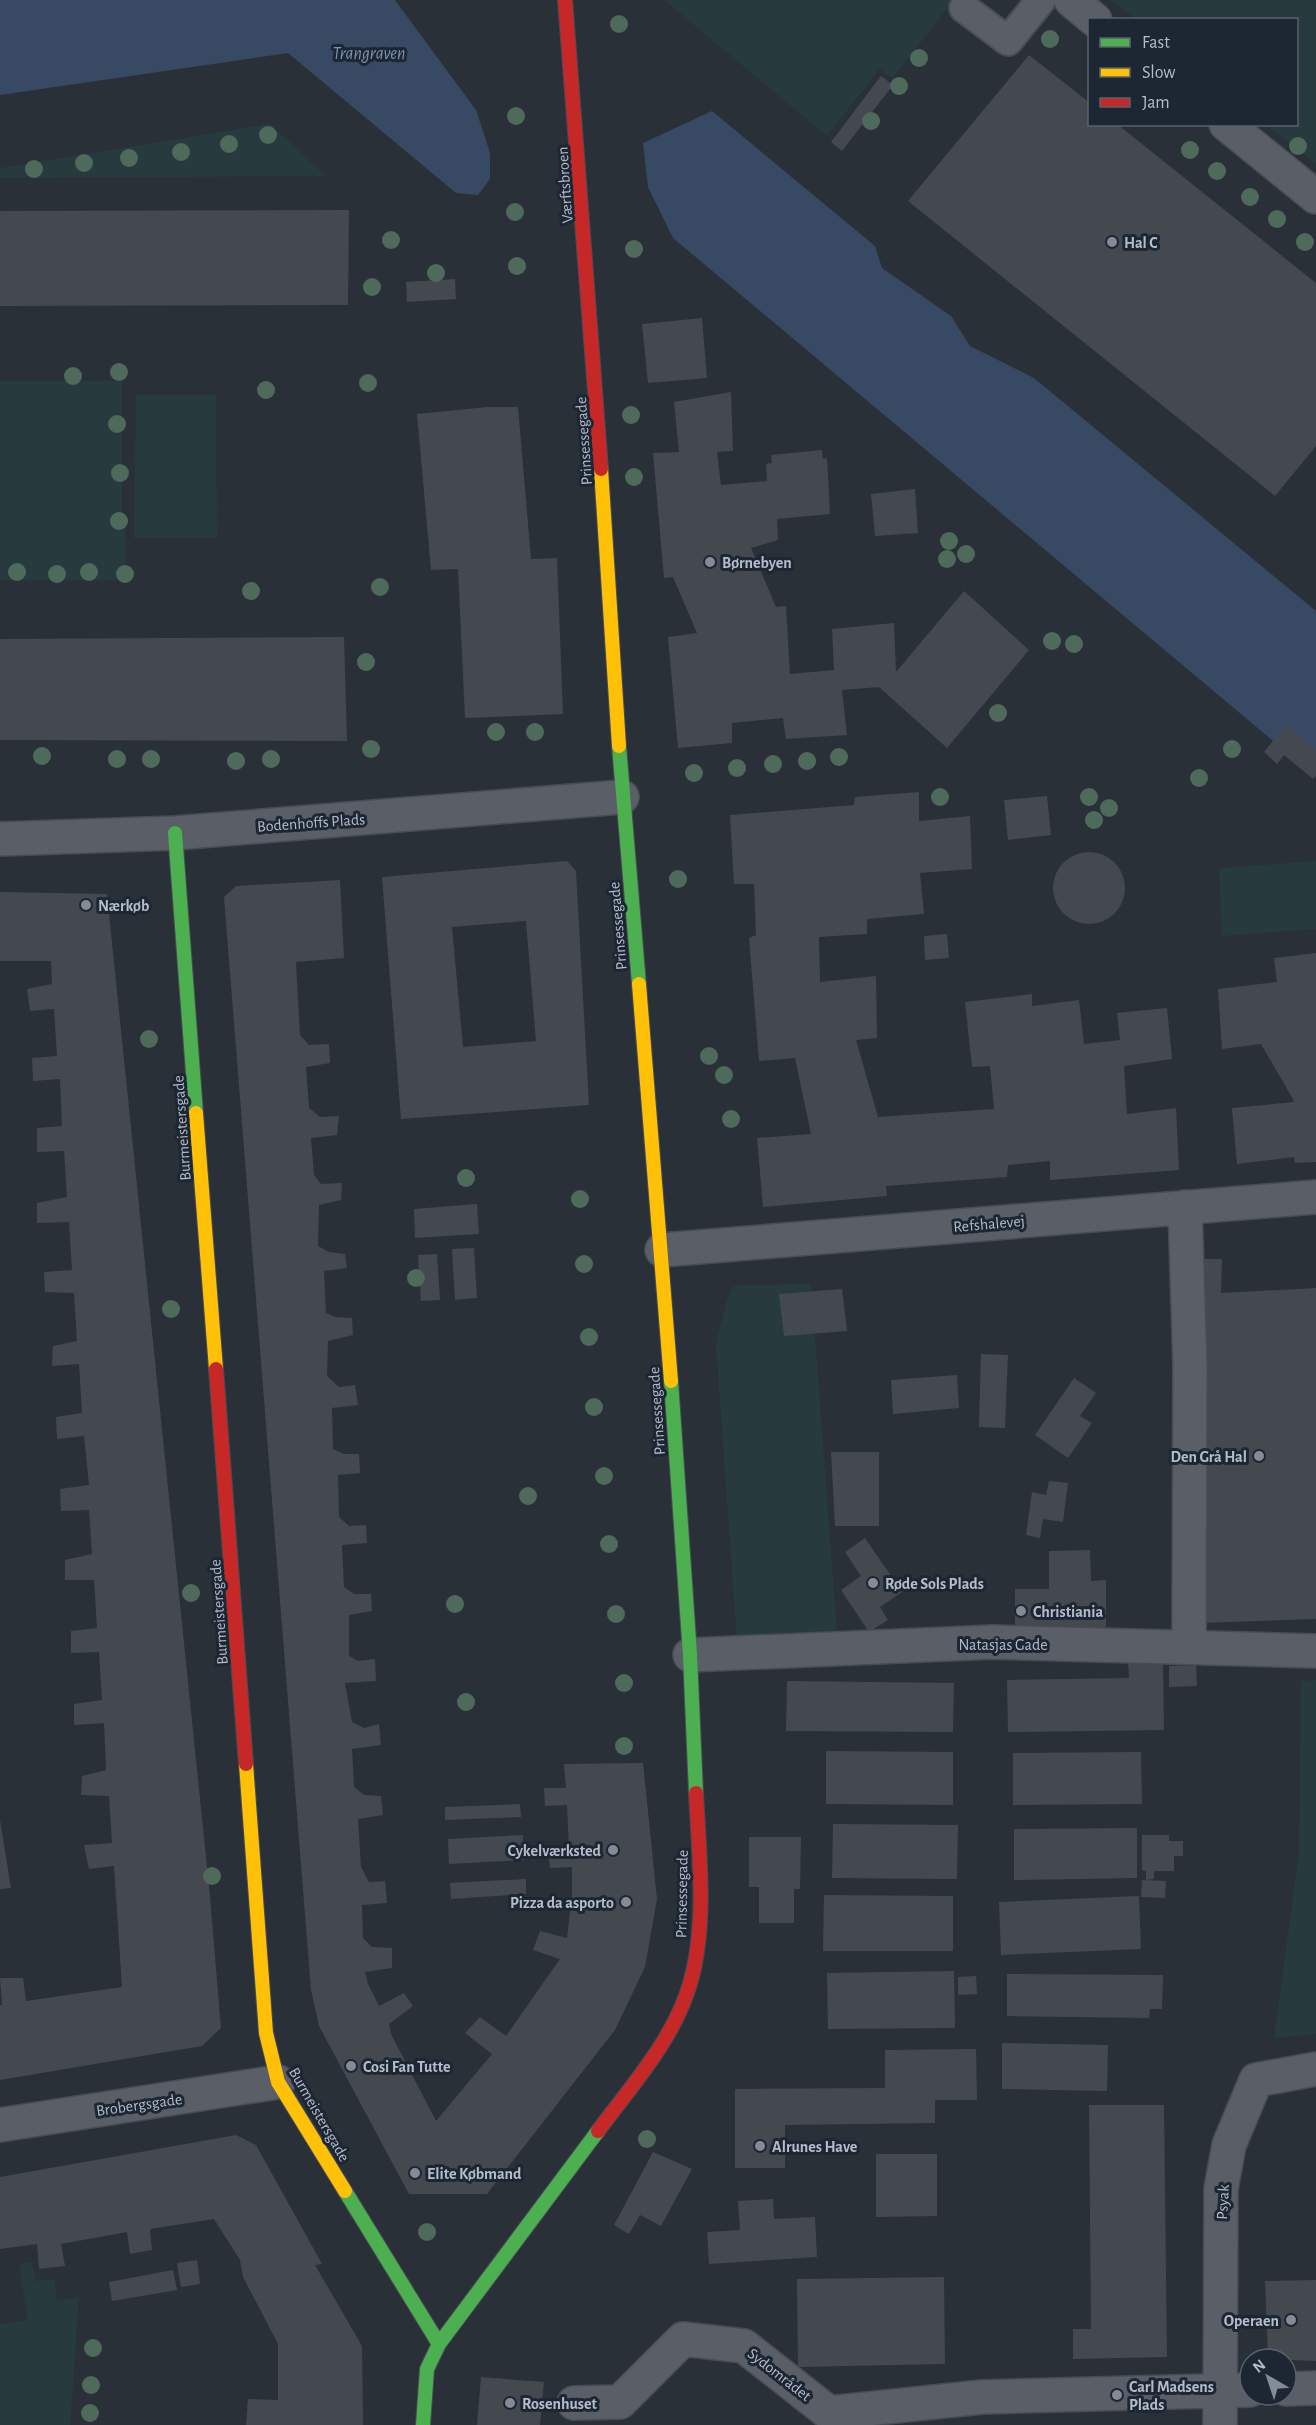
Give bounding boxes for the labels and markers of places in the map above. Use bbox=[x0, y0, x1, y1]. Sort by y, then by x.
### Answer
marker: Hal C bbox=[1105, 235, 1119, 249]
place label: Hal C bbox=[1124, 235, 1158, 251]
marker: Børnebyen bbox=[703, 555, 717, 569]
place label: Børnebyen bbox=[722, 555, 792, 572]
marker: Nærkøb bbox=[79, 898, 93, 912]
place label: Nærkøb bbox=[98, 898, 149, 914]
place label: Den Grå Hal bbox=[1171, 1449, 1247, 1465]
marker: Den Grå Hal bbox=[1252, 1449, 1266, 1463]
marker: Røde Sols Plads bbox=[866, 1576, 880, 1590]
place label: Røde Sols Plads bbox=[885, 1576, 984, 1592]
marker: Christiania bbox=[1014, 1604, 1028, 1618]
place label: Christiania bbox=[1033, 1604, 1103, 1620]
place label: Cykelværksted bbox=[508, 1843, 602, 1860]
marker: Cykelværksted bbox=[606, 1843, 620, 1857]
place label: Pizza da asporto bbox=[510, 1895, 614, 1911]
marker: Pizza da asporto bbox=[619, 1895, 633, 1909]
marker: Cosi Fan Tutte bbox=[344, 2059, 358, 2073]
place label: Cosi Fan Tutte bbox=[363, 2059, 451, 2075]
marker: Alrunes Have bbox=[753, 2139, 767, 2153]
place label: Alrunes Have bbox=[772, 2139, 858, 2155]
marker: Elite Købmand bbox=[408, 2166, 422, 2180]
place label: Elite Købmand bbox=[427, 2166, 522, 2182]
place label: Operaen bbox=[1224, 2313, 1279, 2329]
marker: Operaen bbox=[1284, 2313, 1298, 2327]
place label: Carl Madsens Plads bbox=[1129, 2379, 1214, 2413]
marker: Carl Madsens Plads bbox=[1110, 2388, 1124, 2402]
marker: Rosenhuset bbox=[503, 2396, 517, 2410]
place label: Rosenhuset bbox=[522, 2396, 598, 2412]

